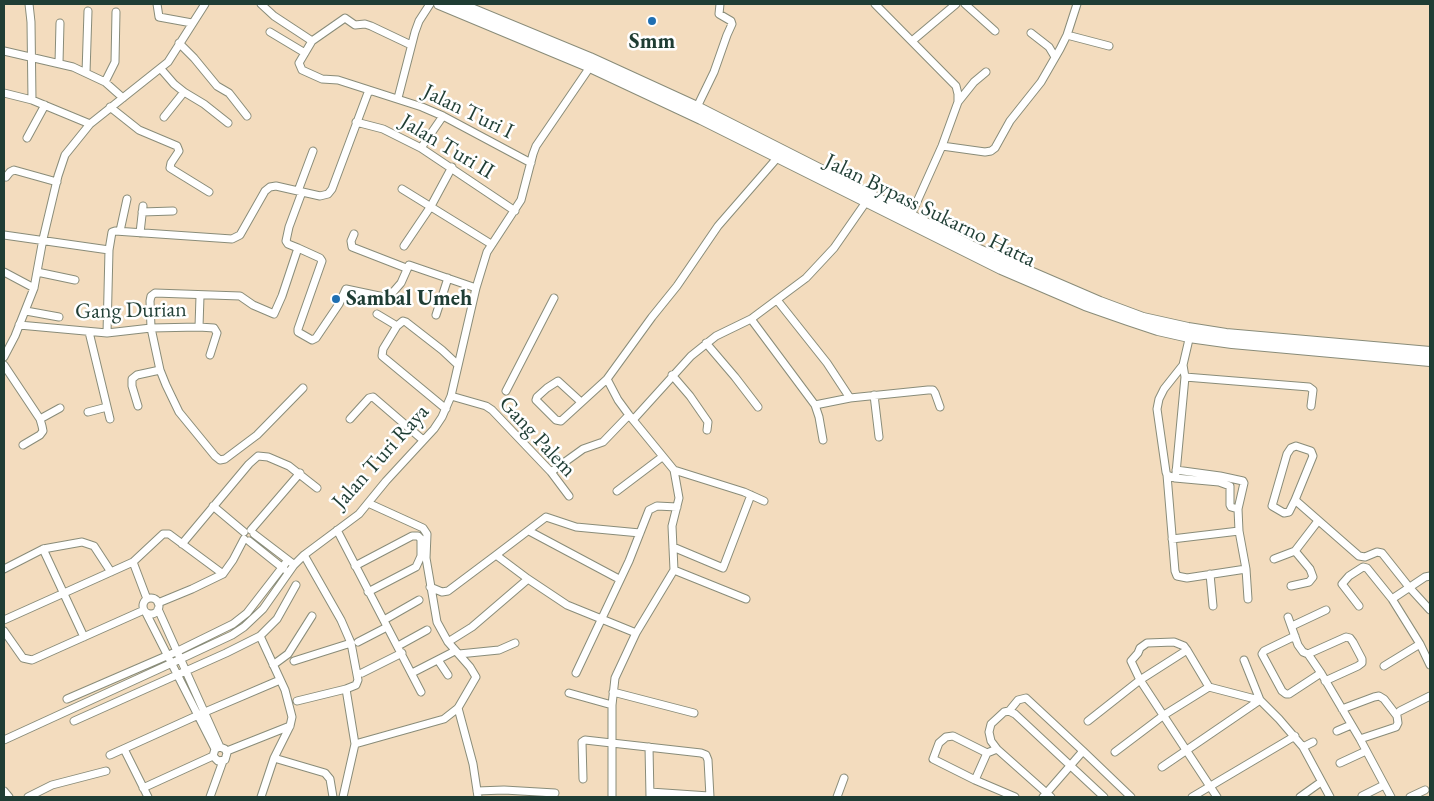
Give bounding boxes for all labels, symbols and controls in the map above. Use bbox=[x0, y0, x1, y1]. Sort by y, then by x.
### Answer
marker: Smm bbox=[646, 15, 658, 27]
place label: Smm bbox=[629, 29, 675, 55]
street label: Jalan Turi I bbox=[418, 79, 518, 145]
street label: Jalan Turi II bbox=[395, 109, 499, 185]
street label: Jalan Bypass Sukarno Hatta bbox=[820, 148, 1040, 274]
place label: Sambal Umeh bbox=[346, 286, 472, 312]
marker: Sambal Umeh bbox=[330, 293, 342, 305]
street label: Gang Durian bbox=[75, 297, 187, 325]
street label: Gang Palem bbox=[493, 391, 581, 483]
street label: Jalan Turi Raya bbox=[327, 399, 435, 515]

